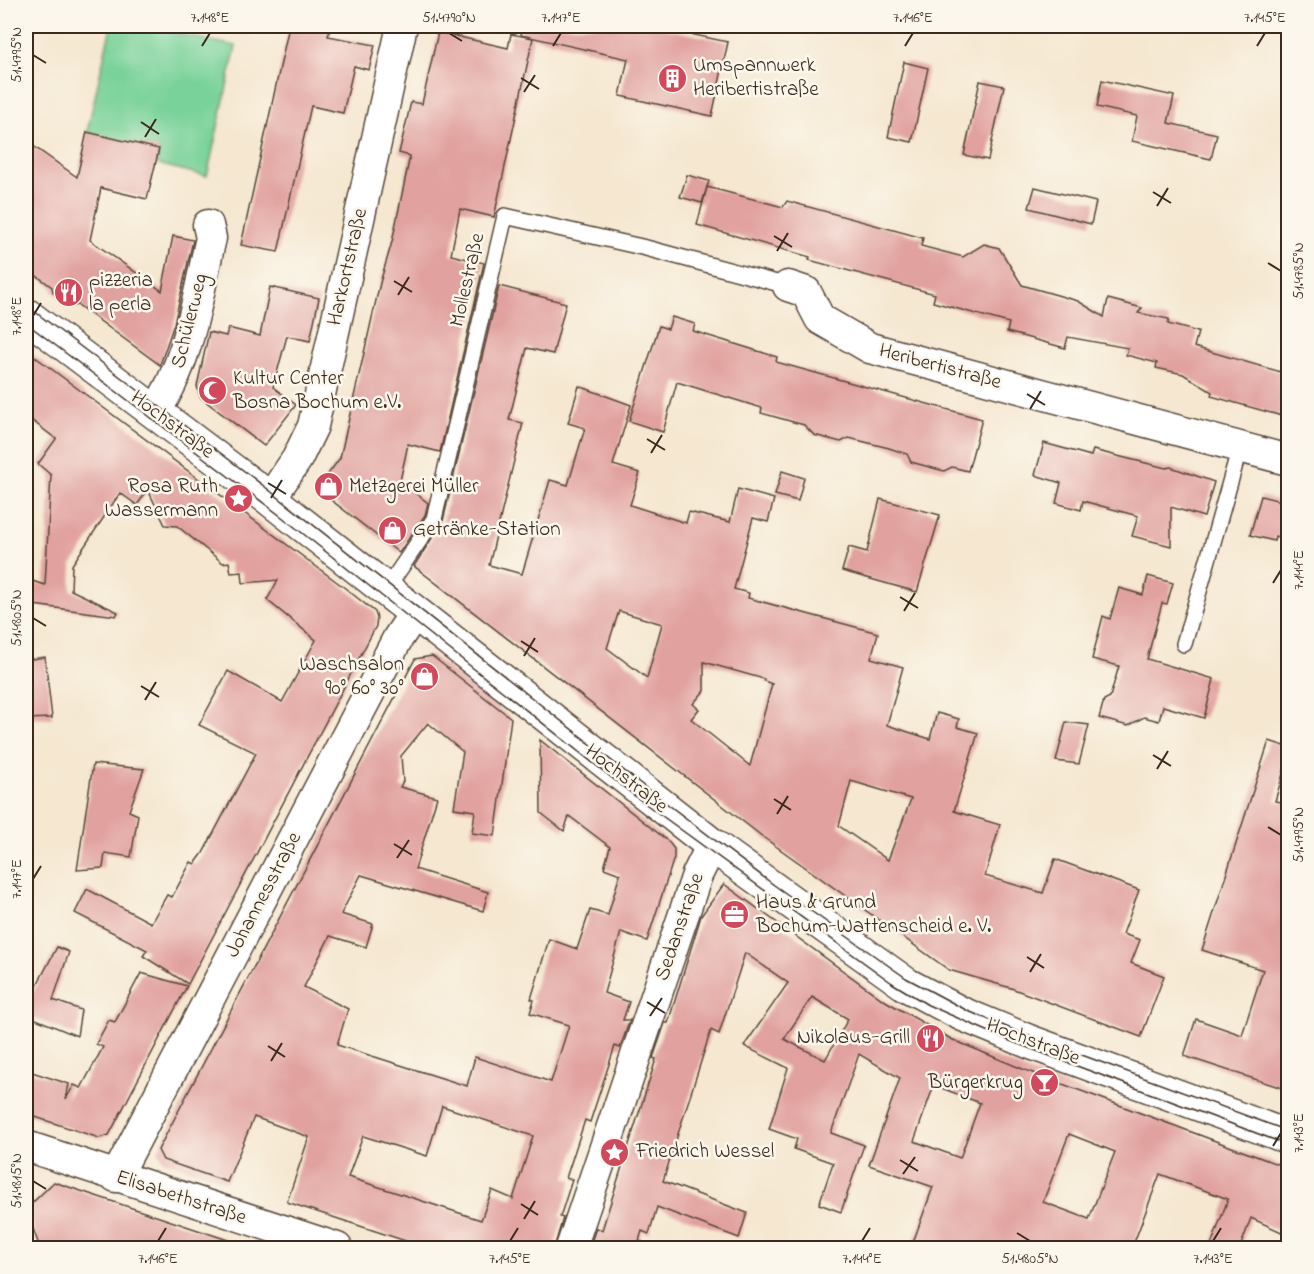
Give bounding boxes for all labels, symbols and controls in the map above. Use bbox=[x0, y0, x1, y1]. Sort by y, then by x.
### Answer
text: 7.148°E bbox=[191, 7, 229, 29]
text: 51.4790°N bbox=[422, 7, 476, 29]
text: 7.147°E bbox=[541, 7, 581, 29]
text: 7.146°E bbox=[893, 7, 933, 29]
text: 7.145°E bbox=[1244, 7, 1286, 29]
text: 51.4795°N bbox=[6, 27, 28, 83]
place label: Umspannwerk Heribertistraße bbox=[693, 51, 819, 105]
building icon: Umspannwerk Heribertistraße bbox=[656, 62, 688, 94]
street label: Harkortstraße bbox=[320, 205, 376, 329]
street label: Mollestraße bbox=[443, 230, 493, 330]
text: 51.4785°N bbox=[1288, 242, 1310, 300]
place label: pizzeria la perla bbox=[89, 266, 153, 320]
street label: Schülerweg bbox=[164, 270, 218, 372]
restaurant icon: pizzeria la perla bbox=[52, 277, 84, 309]
text: 7.148°E bbox=[6, 297, 28, 335]
street label: Heribertistraße bbox=[875, 336, 1005, 398]
place label: Kultur Center Bosna Bochum e.V. bbox=[232, 364, 401, 418]
mosque icon: Kultur Center Bosna Bochum e.V. bbox=[196, 375, 228, 407]
street label: Hochstraße bbox=[124, 383, 221, 467]
shop icon: Metzgerei Müller bbox=[312, 471, 344, 503]
place label: Rosa Ruth Wassermann bbox=[105, 472, 218, 526]
place label: Metzgerei Müller bbox=[349, 472, 479, 504]
place icon: Rosa Ruth Wassermann bbox=[223, 483, 255, 515]
shop icon: Getränke-Station bbox=[376, 514, 408, 546]
place label: Getränke-Station bbox=[413, 515, 561, 545]
text: 7.144°E bbox=[1288, 550, 1310, 590]
text: 51.4805°N bbox=[6, 589, 28, 647]
place label: Waschsalon 90° 60° 30° bbox=[300, 650, 404, 704]
shop icon: Waschsalon 90° 60° 30° bbox=[409, 661, 441, 693]
street label: Hochstraße bbox=[578, 737, 674, 821]
text: 51.4795°N bbox=[1288, 807, 1310, 863]
street label: Johannesstraße bbox=[218, 826, 310, 963]
text: 7.147°E bbox=[6, 859, 28, 899]
street label: Sedanstraße bbox=[648, 868, 713, 985]
place label: Haus & Grund Bochum-Wattenscheid e. V. bbox=[755, 888, 991, 942]
office icon: Haus & Grund Bochum-Wattenscheid e. V. bbox=[719, 899, 751, 931]
street label: Hochstraße bbox=[982, 1010, 1085, 1074]
restaurant icon: Nikolaus-Grill bbox=[915, 1022, 947, 1054]
place label: Nikolaus-Grill bbox=[797, 1023, 910, 1053]
bar icon: Bürgerkrug bbox=[1028, 1067, 1060, 1099]
place label: Bürgerkrug bbox=[927, 1068, 1023, 1100]
text: 7.143°E bbox=[1288, 1113, 1310, 1153]
place icon: Friedrich Wessel bbox=[599, 1136, 631, 1168]
place label: Friedrich Wessel bbox=[635, 1137, 774, 1167]
text: 51.4815°N bbox=[6, 1153, 28, 1209]
street label: Elisabethstraße bbox=[112, 1163, 251, 1233]
text: 7.146°E bbox=[138, 1248, 178, 1270]
text: 7.145°E bbox=[489, 1248, 531, 1270]
text: 7.144°E bbox=[842, 1248, 882, 1270]
text: 51.4805°N bbox=[1001, 1248, 1059, 1270]
text: 7.143°E bbox=[1193, 1248, 1233, 1270]

